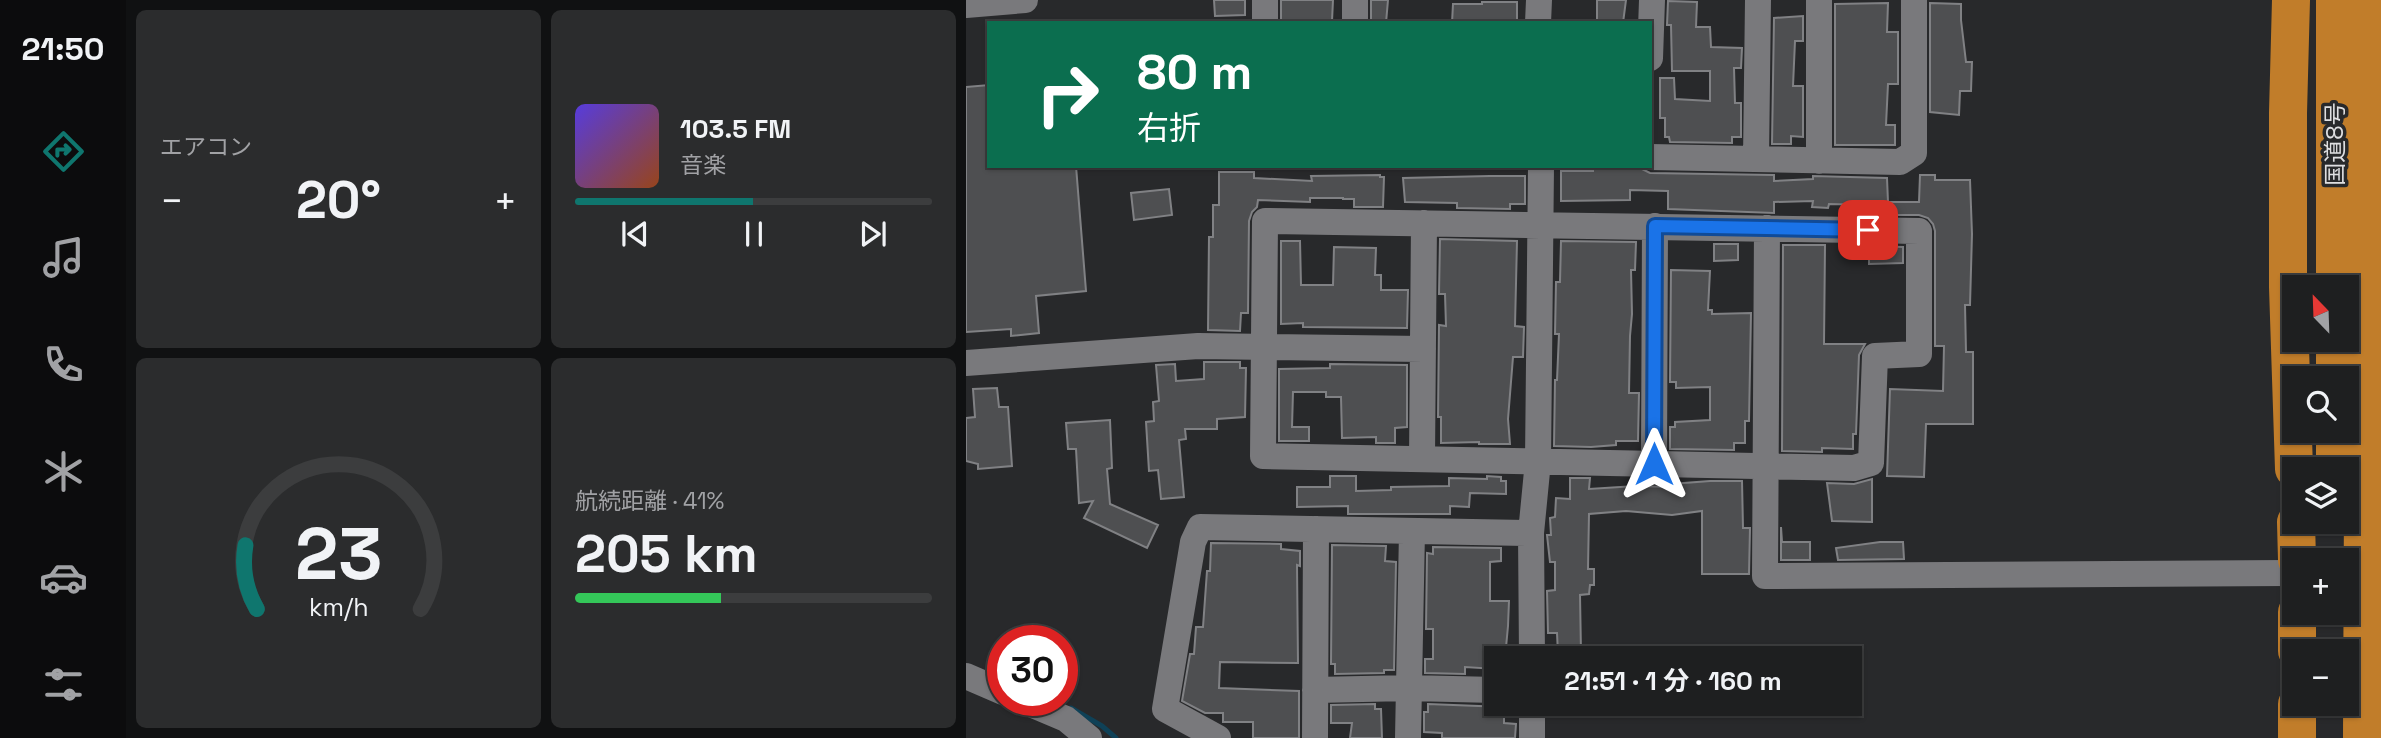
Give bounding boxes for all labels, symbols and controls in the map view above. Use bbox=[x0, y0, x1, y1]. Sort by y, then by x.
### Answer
text: 21:50 bbox=[22, 29, 104, 69]
text: 80 m bbox=[1137, 41, 1252, 103]
icon: right bbox=[1022, 49, 1113, 140]
street label: 国道8号 bbox=[2320, 102, 2350, 186]
text: 右折 bbox=[1137, 108, 1201, 148]
text: 103.5 FM bbox=[680, 112, 791, 146]
icon: directions bbox=[39, 127, 88, 176]
text: エアコン bbox=[160, 132, 252, 162]
text: 音楽 bbox=[680, 150, 726, 180]
text: 20° bbox=[296, 167, 381, 233]
text: − bbox=[160, 177, 184, 225]
text: + bbox=[493, 177, 517, 225]
pin bbox=[1838, 200, 1898, 260]
icon: arrive bbox=[1849, 211, 1887, 249]
icon: previous bbox=[616, 215, 654, 253]
icon: pause bbox=[735, 215, 773, 253]
icon: next bbox=[854, 215, 892, 253]
icon: music bbox=[39, 233, 88, 282]
north arrow bbox=[2282, 275, 2359, 352]
map controls bbox=[2282, 275, 2359, 716]
icon: phone bbox=[39, 340, 88, 389]
button: search bbox=[2282, 366, 2359, 443]
position arrow bbox=[1617, 427, 1691, 501]
icon: climate bbox=[39, 447, 88, 496]
button: layers bbox=[2282, 457, 2359, 534]
text: 航続距離 · 41% bbox=[575, 486, 724, 516]
text: 23 bbox=[295, 507, 382, 600]
text: 205 km bbox=[575, 521, 758, 587]
button: + bbox=[2282, 548, 2359, 625]
icon: car bbox=[39, 553, 88, 602]
text: km/h bbox=[309, 591, 368, 623]
speed limit sign: 30 bbox=[987, 625, 1078, 716]
button: − bbox=[2282, 639, 2359, 716]
icon: filters bbox=[39, 660, 88, 709]
text: 21:51 · 1 分 · 160 m bbox=[1564, 664, 1782, 698]

